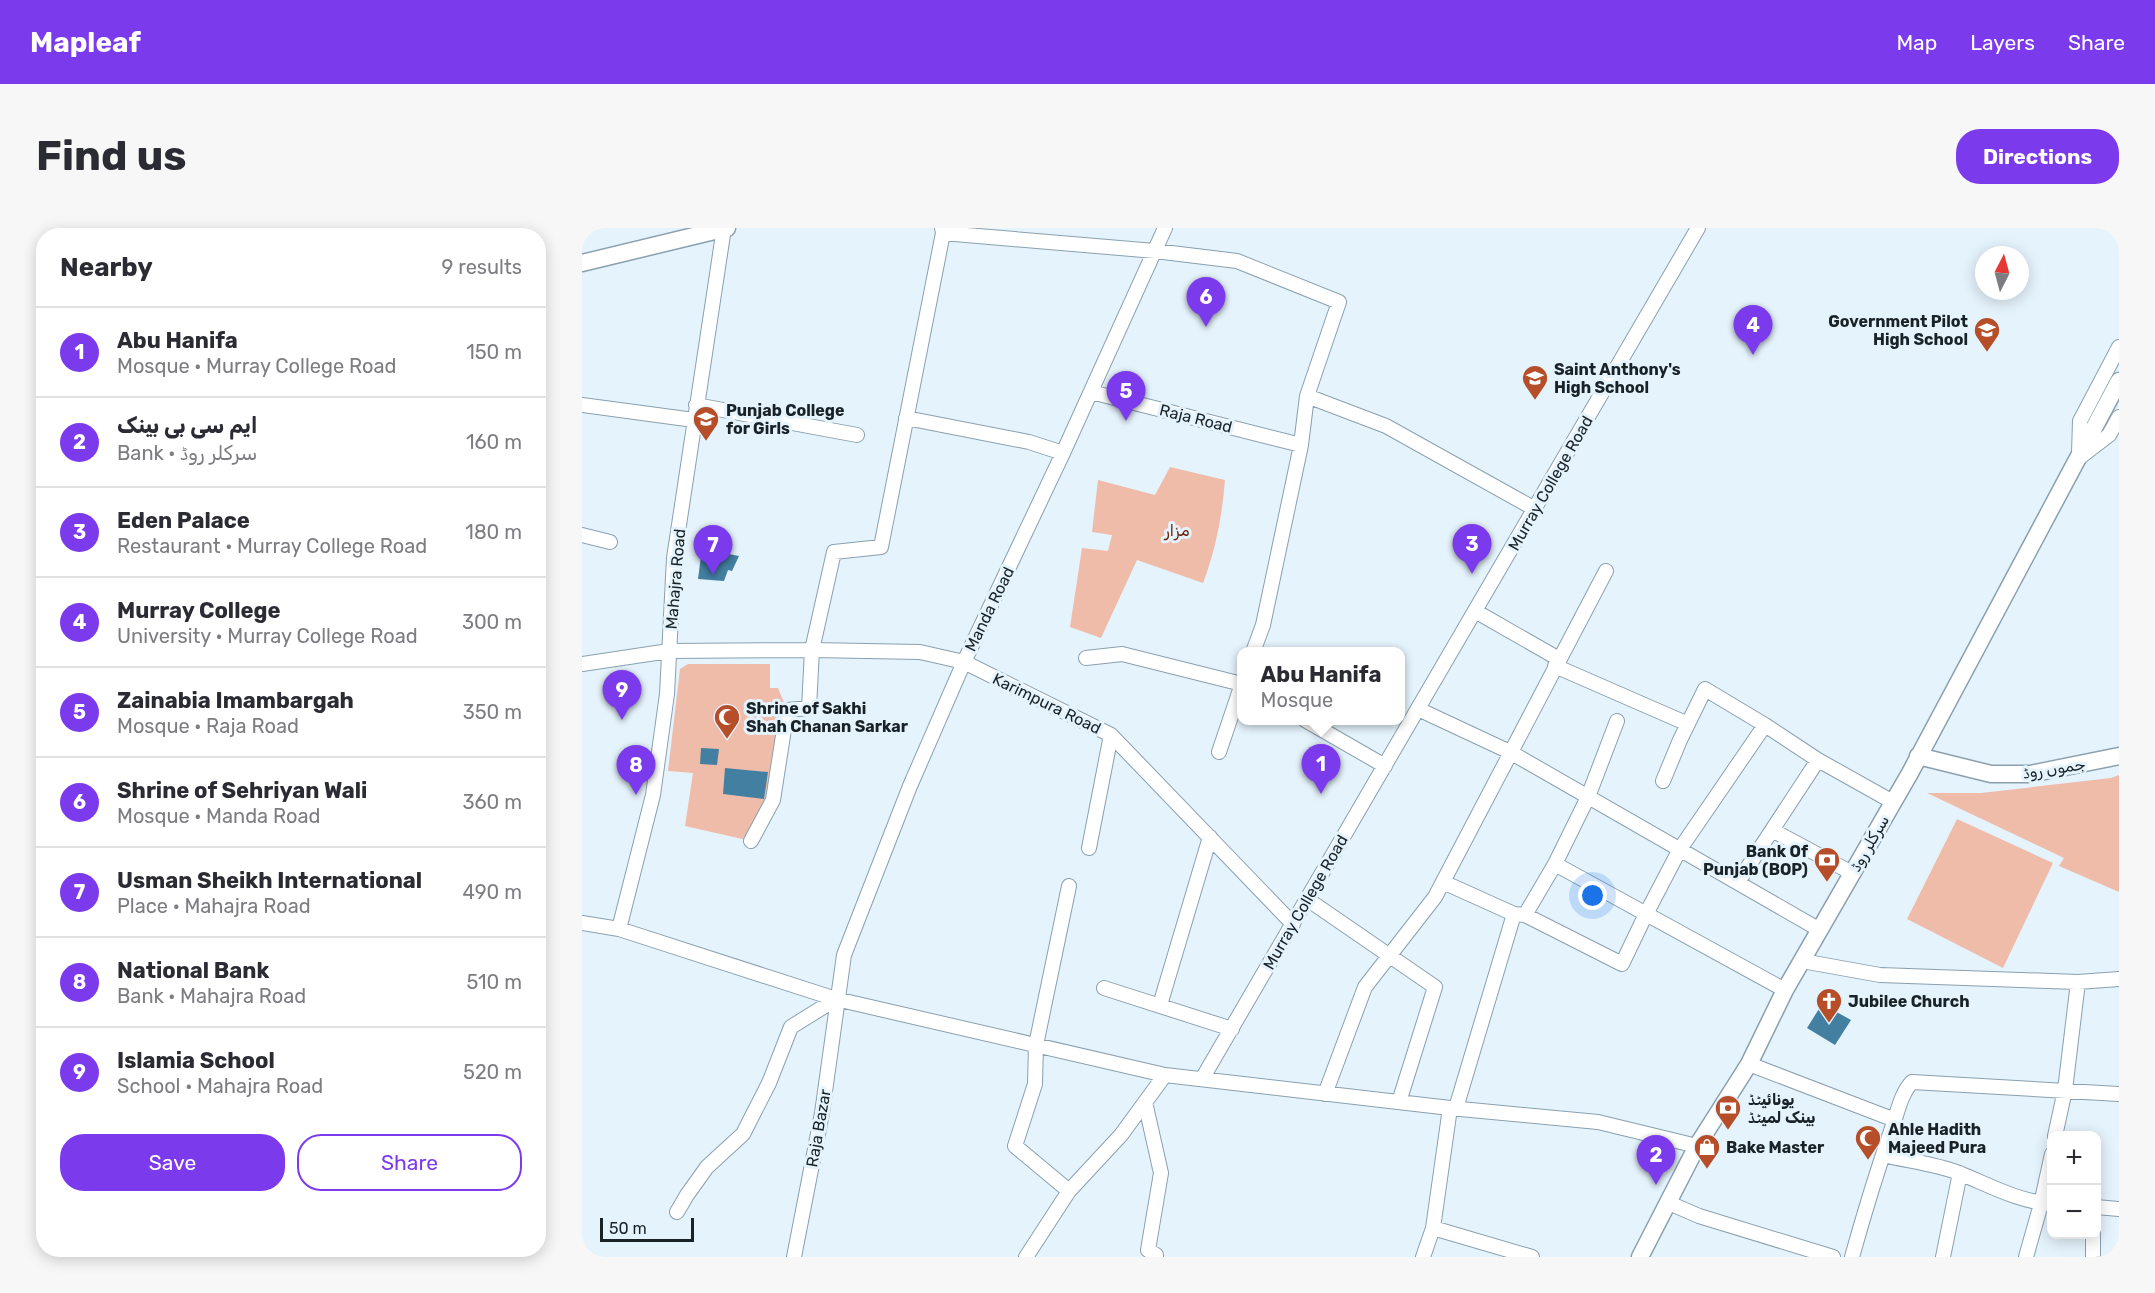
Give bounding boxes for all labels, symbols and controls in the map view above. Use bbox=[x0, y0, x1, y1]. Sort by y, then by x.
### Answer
text: Mapleaf bbox=[30, 26, 141, 59]
text: Map bbox=[1896, 30, 1937, 55]
text: Layers bbox=[1970, 30, 2035, 55]
text: Share bbox=[2068, 30, 2125, 55]
button: Directions bbox=[1956, 129, 2119, 184]
text: Find us bbox=[36, 131, 187, 181]
north arrow bbox=[1975, 246, 2029, 300]
text: Nearby bbox=[60, 252, 153, 283]
text: 9 results bbox=[442, 255, 522, 279]
pin: 6 bbox=[1186, 278, 1226, 327]
pin: 4 bbox=[1734, 306, 1772, 355]
place label: Government Pilot High School bbox=[1828, 312, 1969, 349]
school or university icon: Government Pilot High School bbox=[1972, 315, 2002, 353]
text: Abu Hanifa bbox=[117, 327, 238, 354]
text: 1 bbox=[75, 340, 84, 364]
text: 150 m bbox=[466, 340, 522, 364]
text: Mosque · Murray College Road bbox=[117, 354, 396, 378]
place label: Saint Anthony's High School bbox=[1554, 360, 1681, 397]
school or university icon: Saint Anthony's High School bbox=[1520, 363, 1550, 401]
pin: 5 bbox=[1106, 372, 1146, 421]
street label: Raja Road bbox=[1158, 400, 1234, 437]
place label: Punjab College for Girls bbox=[726, 401, 844, 438]
school or university icon: Punjab College for Girls bbox=[691, 404, 721, 442]
text: ایم سی بی بینک bbox=[117, 412, 258, 439]
street label: Murray College Road bbox=[1504, 413, 1597, 554]
text: 2 bbox=[73, 430, 86, 454]
text: 160 m bbox=[466, 430, 522, 454]
text: Bank · سرکلر روڈ bbox=[117, 441, 257, 465]
text: Eden Palace bbox=[117, 507, 250, 534]
text: 3 bbox=[73, 520, 86, 544]
text: 180 m bbox=[465, 520, 522, 544]
park label: مزار bbox=[1163, 521, 1190, 541]
pin: 3 bbox=[1452, 524, 1492, 574]
pin: 7 bbox=[694, 526, 732, 575]
street label: Mahajra Road bbox=[662, 528, 689, 630]
text: Restaurant · Murray College Road bbox=[117, 534, 427, 558]
street label: Manda Road bbox=[961, 564, 1018, 654]
text: Murray College bbox=[117, 597, 281, 624]
text: 4 bbox=[73, 610, 86, 634]
text: 300 m bbox=[462, 610, 522, 634]
text: University · Murray College Road bbox=[117, 624, 418, 648]
popup bbox=[1237, 647, 1405, 725]
text: Abu Hanifa bbox=[1261, 661, 1381, 688]
street label: Karimpura Road bbox=[989, 669, 1104, 738]
pin: 9 bbox=[602, 670, 642, 720]
text: Zainabia Imambargah bbox=[117, 687, 354, 714]
text: Mosque bbox=[1261, 688, 1333, 712]
place label: Shrine of Sakhi Shah Chanan Sarkar bbox=[746, 699, 909, 736]
text: 5 bbox=[73, 700, 86, 724]
text: 350 m bbox=[463, 700, 522, 724]
mosque icon: Shrine of Sakhi Shah Chanan Sarkar bbox=[712, 702, 742, 740]
text: Mosque · Raja Road bbox=[117, 714, 299, 738]
pin: 1 bbox=[1302, 744, 1340, 794]
pin: 8 bbox=[616, 746, 656, 795]
street label: جموں روڈ bbox=[2021, 754, 2087, 784]
text: Shrine of Sehriyan Wali bbox=[117, 777, 367, 804]
text: 6 bbox=[73, 790, 86, 814]
text: 360 m bbox=[463, 790, 522, 814]
text: Mosque · Manda Road bbox=[117, 804, 320, 828]
street label: سرکلر روڈ bbox=[1846, 812, 1894, 875]
street label: Murray College Road bbox=[1259, 832, 1352, 973]
place label: Bank Of Punjab (BOP) bbox=[1703, 842, 1809, 879]
bank icon: Bank Of Punjab (BOP) bbox=[1812, 845, 1842, 883]
text: Usman Sheikh International bbox=[117, 867, 422, 894]
text: 7 bbox=[74, 880, 85, 904]
text: 490 m bbox=[463, 880, 522, 904]
your location bbox=[1578, 881, 1607, 910]
text: Place · Mahajra Road bbox=[117, 894, 311, 918]
text: National Bank bbox=[117, 957, 269, 984]
text: 8 bbox=[73, 970, 86, 994]
text: 510 m bbox=[466, 970, 522, 994]
text: Bank · Mahajra Road bbox=[117, 984, 306, 1008]
church icon: Jubilee Church bbox=[1814, 986, 1844, 1024]
place label: Jubilee Church bbox=[1848, 992, 1970, 1011]
text: Islamia School bbox=[117, 1047, 275, 1074]
text: 9 bbox=[73, 1060, 86, 1084]
text: 520 m bbox=[463, 1060, 522, 1084]
text: School · Mahajra Road bbox=[117, 1074, 323, 1098]
street label: Raja Bazar bbox=[802, 1088, 835, 1169]
place label: یونائیٹڈ بینک لمیٹڈ bbox=[1748, 1090, 1816, 1127]
bank icon: یونائیٹڈ بینک لمیٹڈ bbox=[1713, 1093, 1743, 1131]
place label: Ahle Hadith Majeed Pura bbox=[1888, 1120, 1986, 1157]
mosque icon: Ahle Hadith Majeed Pura bbox=[1853, 1123, 1883, 1161]
map controls bbox=[2047, 1131, 2101, 1239]
button: + bbox=[2047, 1131, 2101, 1185]
shop icon: Bake Master bbox=[1692, 1132, 1722, 1170]
button: Save bbox=[60, 1134, 285, 1191]
button: Share bbox=[297, 1134, 522, 1191]
pin: 2 bbox=[1636, 1136, 1676, 1185]
place label: Bake Master bbox=[1726, 1138, 1825, 1157]
button: − bbox=[2047, 1185, 2101, 1239]
scale bar bbox=[600, 1215, 694, 1242]
text: 50 m bbox=[609, 1219, 647, 1238]

